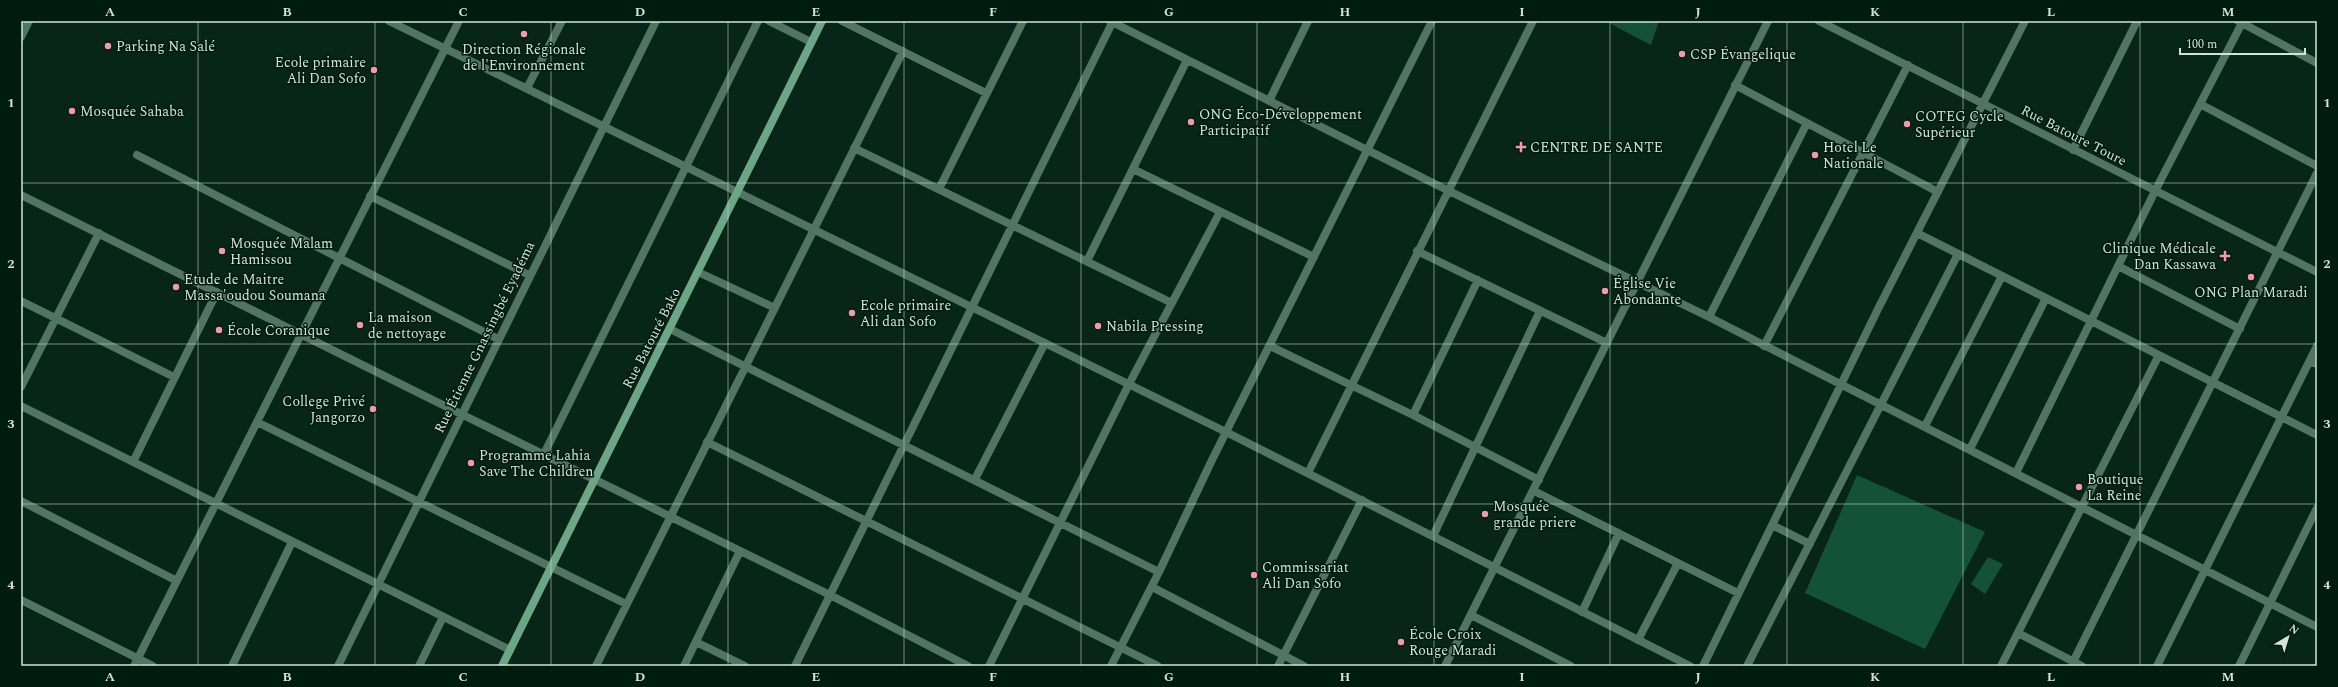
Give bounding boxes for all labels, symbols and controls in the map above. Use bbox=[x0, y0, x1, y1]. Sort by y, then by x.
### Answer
text: A bbox=[105, 2, 115, 22]
text: B bbox=[282, 2, 292, 22]
text: C bbox=[458, 2, 468, 22]
text: D bbox=[635, 2, 645, 22]
text: E bbox=[812, 2, 821, 22]
text: F bbox=[989, 2, 997, 22]
text: G bbox=[1164, 2, 1174, 22]
text: H bbox=[1340, 2, 1351, 22]
text: I bbox=[1519, 2, 1525, 22]
text: J bbox=[1695, 2, 1701, 22]
text: K bbox=[1870, 2, 1880, 22]
text: L bbox=[2047, 2, 2055, 22]
text: M bbox=[2222, 2, 2235, 22]
marker: Direction Régionale de l'Environnement bbox=[519, 29, 529, 39]
scale bar bbox=[2180, 30, 2305, 56]
text: 100 m bbox=[2186, 35, 2217, 54]
place label: Parking Na Salé bbox=[116, 36, 215, 57]
place label: Direction Régionale de l'Environnement bbox=[462, 39, 586, 76]
marker: Parking Na Salé bbox=[103, 41, 113, 51]
place label: CSP Évangelique bbox=[1690, 44, 1796, 65]
marker: CSP Évangelique bbox=[1677, 49, 1687, 59]
place label: Ecole primaire Ali Dan Sofo bbox=[275, 52, 366, 89]
marker: Ecole primaire Ali Dan Sofo bbox=[369, 65, 379, 75]
text: 1 bbox=[7, 93, 15, 113]
text: 1 bbox=[2323, 93, 2331, 113]
street label: Rue Batoure Toure bbox=[2017, 100, 2130, 171]
place label: Mosquée Sahaba bbox=[80, 101, 184, 122]
place label: ONG Éco-Développement Participatif bbox=[1199, 104, 1362, 141]
marker: Mosquée Sahaba bbox=[67, 106, 77, 116]
place label: COTEG Cycle Supérieur bbox=[1915, 106, 2004, 143]
marker: ONG Éco-Développement Participatif bbox=[1186, 117, 1196, 127]
marker: COTEG Cycle Supérieur bbox=[1902, 119, 1912, 129]
place label: CENTRE DE SANTE bbox=[1530, 137, 1663, 158]
place label: Hotel Le Nationale bbox=[1823, 137, 1884, 174]
marker: CENTRE DE SANTE bbox=[1515, 141, 1527, 153]
marker: Hotel Le Nationale bbox=[1810, 150, 1820, 160]
place label: Mosquée Malam Hamissou bbox=[230, 233, 333, 270]
street label: Rue Étienne Gnassingbé Eyadéma bbox=[429, 238, 540, 437]
place label: Clinique Médicale Dan Kassawa bbox=[2102, 238, 2216, 275]
marker: Mosquée Malam Hamissou bbox=[217, 246, 227, 256]
marker: Clinique Médicale Dan Kassawa bbox=[2219, 250, 2231, 262]
text: 2 bbox=[7, 254, 15, 274]
text: 2 bbox=[2323, 254, 2331, 274]
place label: Etude de Maitre Massa'oudou Soumana bbox=[184, 269, 326, 306]
marker: ONG Plan Maradi bbox=[2246, 272, 2256, 282]
place label: Église Vie Abondante bbox=[1613, 273, 1682, 310]
marker: Etude de Maitre Massa'oudou Soumana bbox=[171, 282, 181, 292]
place label: ONG Plan Maradi bbox=[2194, 282, 2308, 303]
street label: Rue Batouré Bako bbox=[617, 284, 686, 392]
marker: Église Vie Abondante bbox=[1600, 286, 1610, 296]
place label: Ecole primaire Ali dan Sofo bbox=[860, 295, 951, 332]
place label: La maison de nettoyage bbox=[368, 307, 446, 344]
marker: Ecole primaire Ali dan Sofo bbox=[847, 308, 857, 318]
place label: Nabila Pressing bbox=[1106, 316, 1204, 337]
place label: École Coranique bbox=[227, 320, 330, 341]
marker: La maison de nettoyage bbox=[355, 320, 365, 330]
marker: Nabila Pressing bbox=[1093, 321, 1103, 331]
marker: École Coranique bbox=[214, 325, 224, 335]
place label: College Privé Jangorzo bbox=[282, 391, 365, 428]
marker: College Privé Jangorzo bbox=[368, 404, 378, 414]
text: 3 bbox=[7, 414, 15, 434]
text: 3 bbox=[2323, 414, 2331, 434]
place label: Programme Lahia Save The Children bbox=[479, 445, 593, 482]
marker: Programme Lahia Save The Children bbox=[466, 458, 476, 468]
place label: Boutique La Reine bbox=[2087, 469, 2144, 506]
marker: Boutique La Reine bbox=[2074, 482, 2084, 492]
place label: Mosquée grande priere bbox=[1493, 496, 1577, 533]
marker: Mosquée grande priere bbox=[1480, 509, 1490, 519]
place label: Commissariat Ali Dan Sofo bbox=[1262, 557, 1349, 594]
marker: Commissariat Ali Dan Sofo bbox=[1249, 570, 1259, 580]
text: 4 bbox=[7, 575, 15, 595]
text: 4 bbox=[2323, 575, 2331, 595]
north arrow bbox=[2268, 617, 2308, 657]
text: N bbox=[2285, 620, 2303, 639]
place label: École Croix Rouge Maradi bbox=[1409, 624, 1496, 661]
marker: École Croix Rouge Maradi bbox=[1396, 637, 1406, 647]
text: A bbox=[105, 667, 115, 687]
text: B bbox=[282, 667, 292, 687]
text: C bbox=[458, 667, 468, 687]
text: D bbox=[635, 667, 645, 687]
text: E bbox=[812, 667, 821, 687]
text: F bbox=[989, 667, 997, 687]
text: G bbox=[1164, 667, 1174, 687]
text: H bbox=[1340, 667, 1351, 687]
text: I bbox=[1519, 667, 1525, 687]
text: J bbox=[1695, 667, 1701, 687]
text: K bbox=[1870, 667, 1880, 687]
text: L bbox=[2047, 667, 2055, 687]
text: M bbox=[2222, 667, 2235, 687]

